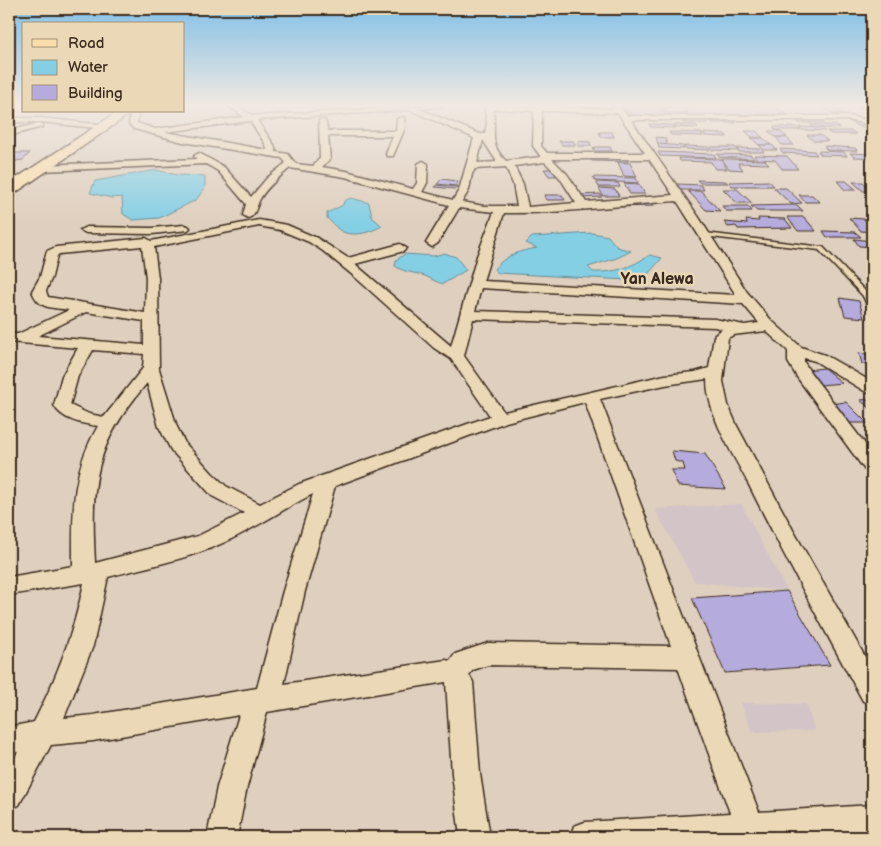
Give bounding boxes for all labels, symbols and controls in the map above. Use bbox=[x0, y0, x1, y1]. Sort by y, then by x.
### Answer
legend bbox=[22, 22, 185, 112]
text: Road bbox=[68, 34, 104, 53]
text: Water bbox=[68, 58, 108, 77]
text: Building bbox=[68, 84, 123, 103]
district label: Yan Alewa bbox=[620, 270, 694, 289]

